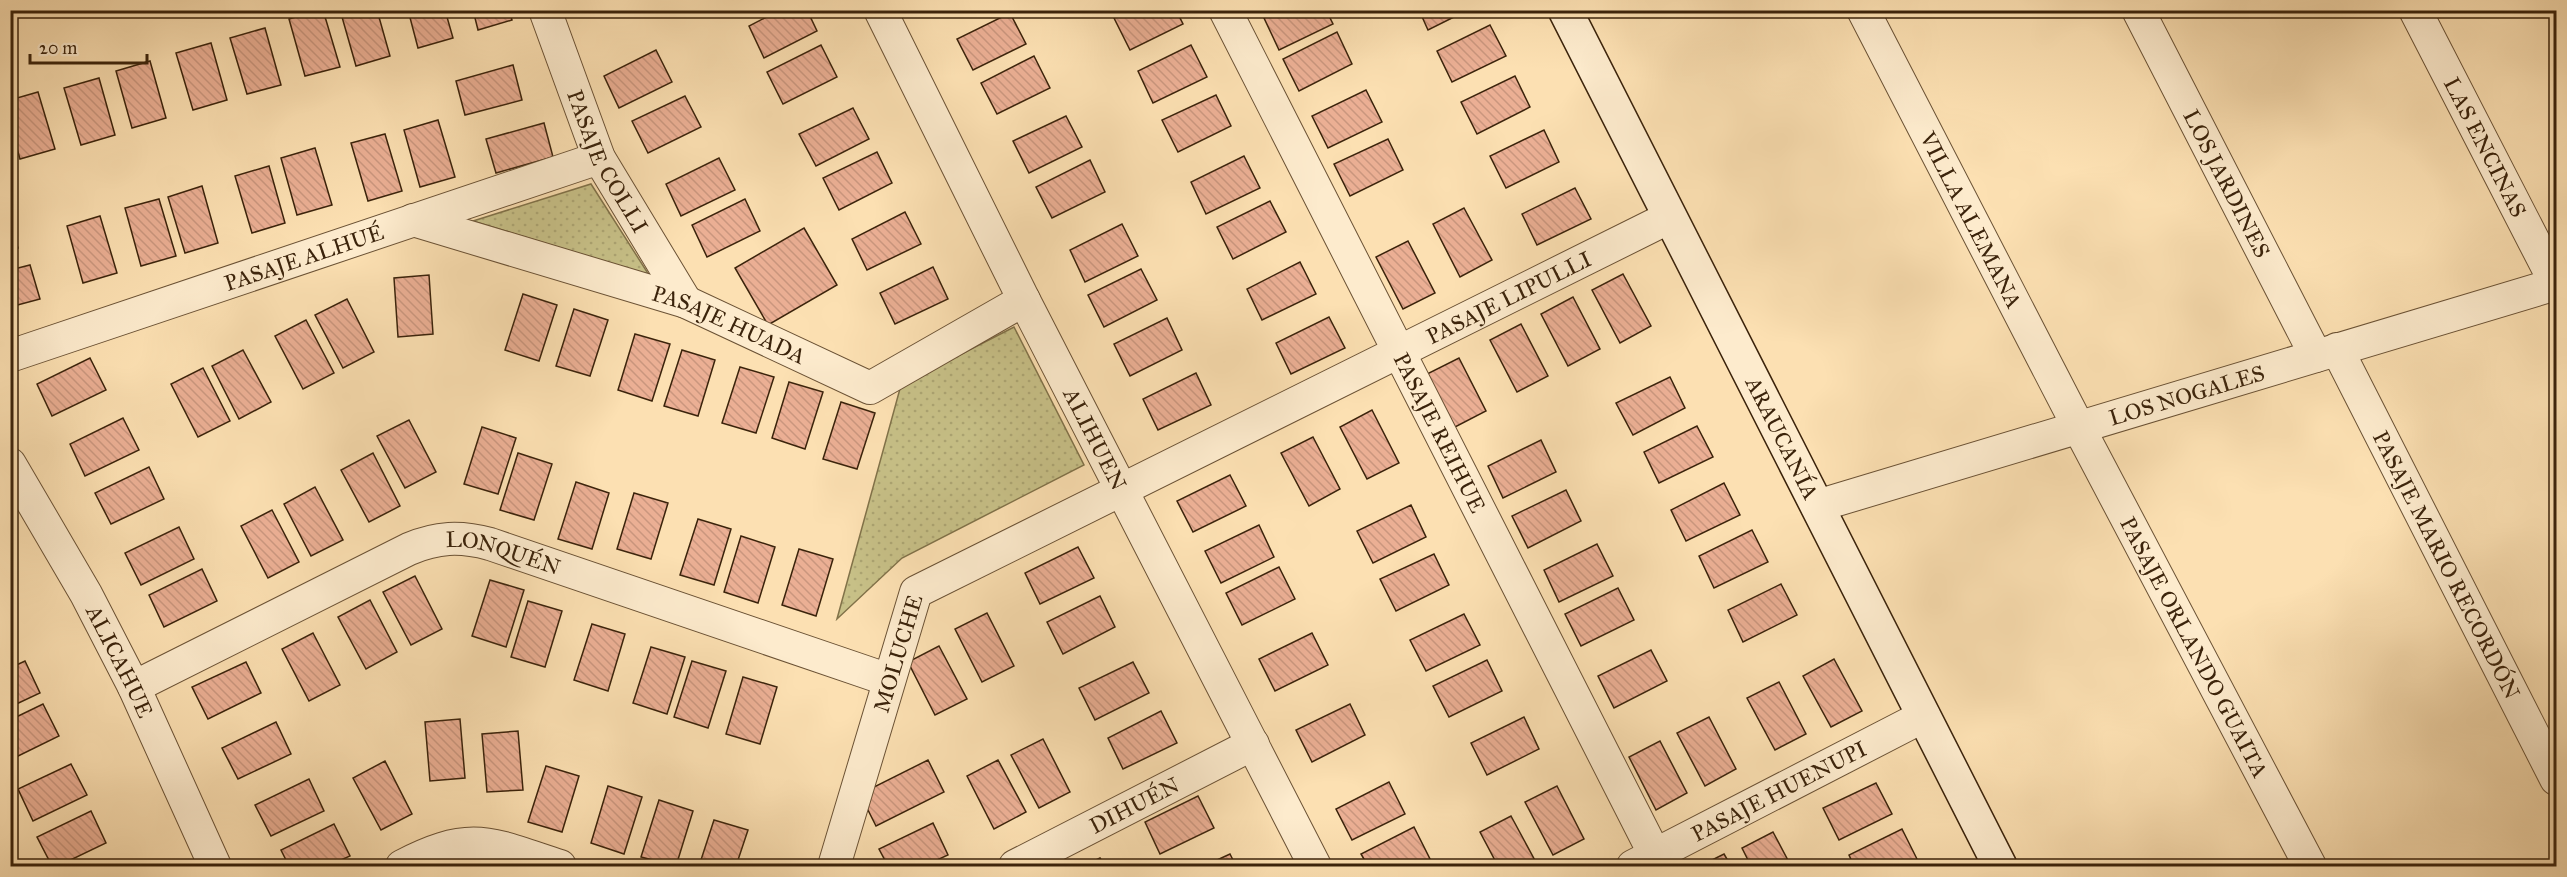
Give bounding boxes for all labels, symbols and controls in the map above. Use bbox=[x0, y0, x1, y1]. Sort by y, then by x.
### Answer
scale bar bbox=[30, 27, 147, 65]
text: 20 m bbox=[39, 37, 77, 59]
street label: LAS ENCINAS bbox=[2438, 72, 2533, 221]
street label: PASAJE COLLI bbox=[562, 86, 654, 238]
street label: LOS JARDINES bbox=[2178, 105, 2277, 262]
street label: VILLA ALEMANA bbox=[1914, 126, 2028, 313]
street label: PASAJE ALHUÉ bbox=[221, 218, 387, 297]
street label: PASAJE LIPULLI bbox=[1422, 245, 1596, 350]
street label: PASAJE HUADA bbox=[649, 279, 810, 370]
street label: PASAJE REIHUE bbox=[1388, 348, 1492, 517]
street label: LOS NOGALES bbox=[2106, 359, 2268, 431]
street label: ARAUCANÍA bbox=[1740, 371, 1825, 504]
street label: ALIHUEN bbox=[1057, 382, 1133, 495]
street label: PASAJE MARIO RECORDÓN bbox=[2367, 426, 2527, 704]
street label: PASAJE ORLANDO GUAITA bbox=[2115, 512, 2274, 782]
street label: LONQUÉN bbox=[446, 525, 564, 581]
street label: MOLUCHE bbox=[867, 591, 928, 716]
street label: ALICAHUE bbox=[80, 600, 160, 722]
street label: PASAJE HUENUPI bbox=[1687, 735, 1871, 847]
street label: DIHUÉN bbox=[1085, 771, 1184, 839]

